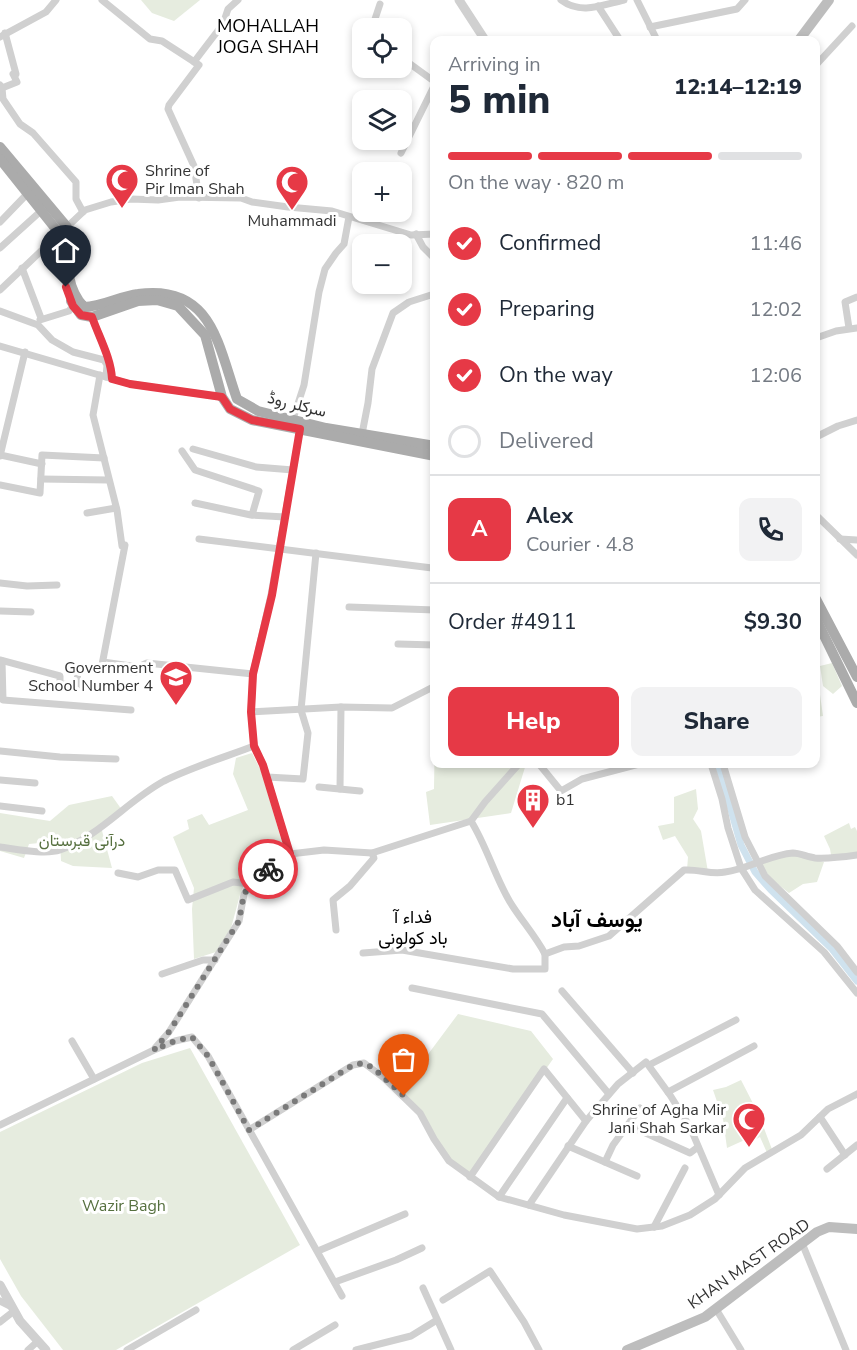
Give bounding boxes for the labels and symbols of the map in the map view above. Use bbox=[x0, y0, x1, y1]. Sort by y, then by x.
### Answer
district label: MOHALLAH JOGA SHAH bbox=[216, 14, 319, 59]
place label: Shrine of Pir Iman Shah bbox=[145, 160, 245, 200]
mosque icon: Shrine of Pir Iman Shah bbox=[104, 162, 140, 209]
mosque icon: Muhammadi bbox=[274, 164, 310, 211]
place label: Muhammadi bbox=[247, 210, 337, 232]
pin bbox=[40, 225, 91, 287]
street label: سرکلر روڈ bbox=[265, 387, 329, 423]
place label: Government School Number 4 bbox=[28, 657, 153, 697]
school or university icon: Government School Number 4 bbox=[158, 659, 194, 706]
building icon: b1 bbox=[515, 782, 551, 829]
place label: b1 bbox=[556, 789, 575, 811]
park label: درآنی قبرستان bbox=[39, 830, 125, 852]
courier bbox=[238, 839, 298, 899]
district label: فداء آ باد کولونی bbox=[378, 905, 448, 950]
district label: یوسف آباد bbox=[551, 905, 643, 935]
pin bbox=[378, 1034, 429, 1096]
place label: Shrine of Agha Mir Jani Shah Sarkar bbox=[592, 1099, 726, 1139]
mosque icon: Shrine of Agha Mir Jani Shah Sarkar bbox=[731, 1101, 767, 1148]
park label: Wazir Bagh bbox=[82, 1195, 166, 1217]
street label: KHAN MAST ROAD bbox=[683, 1214, 815, 1314]

